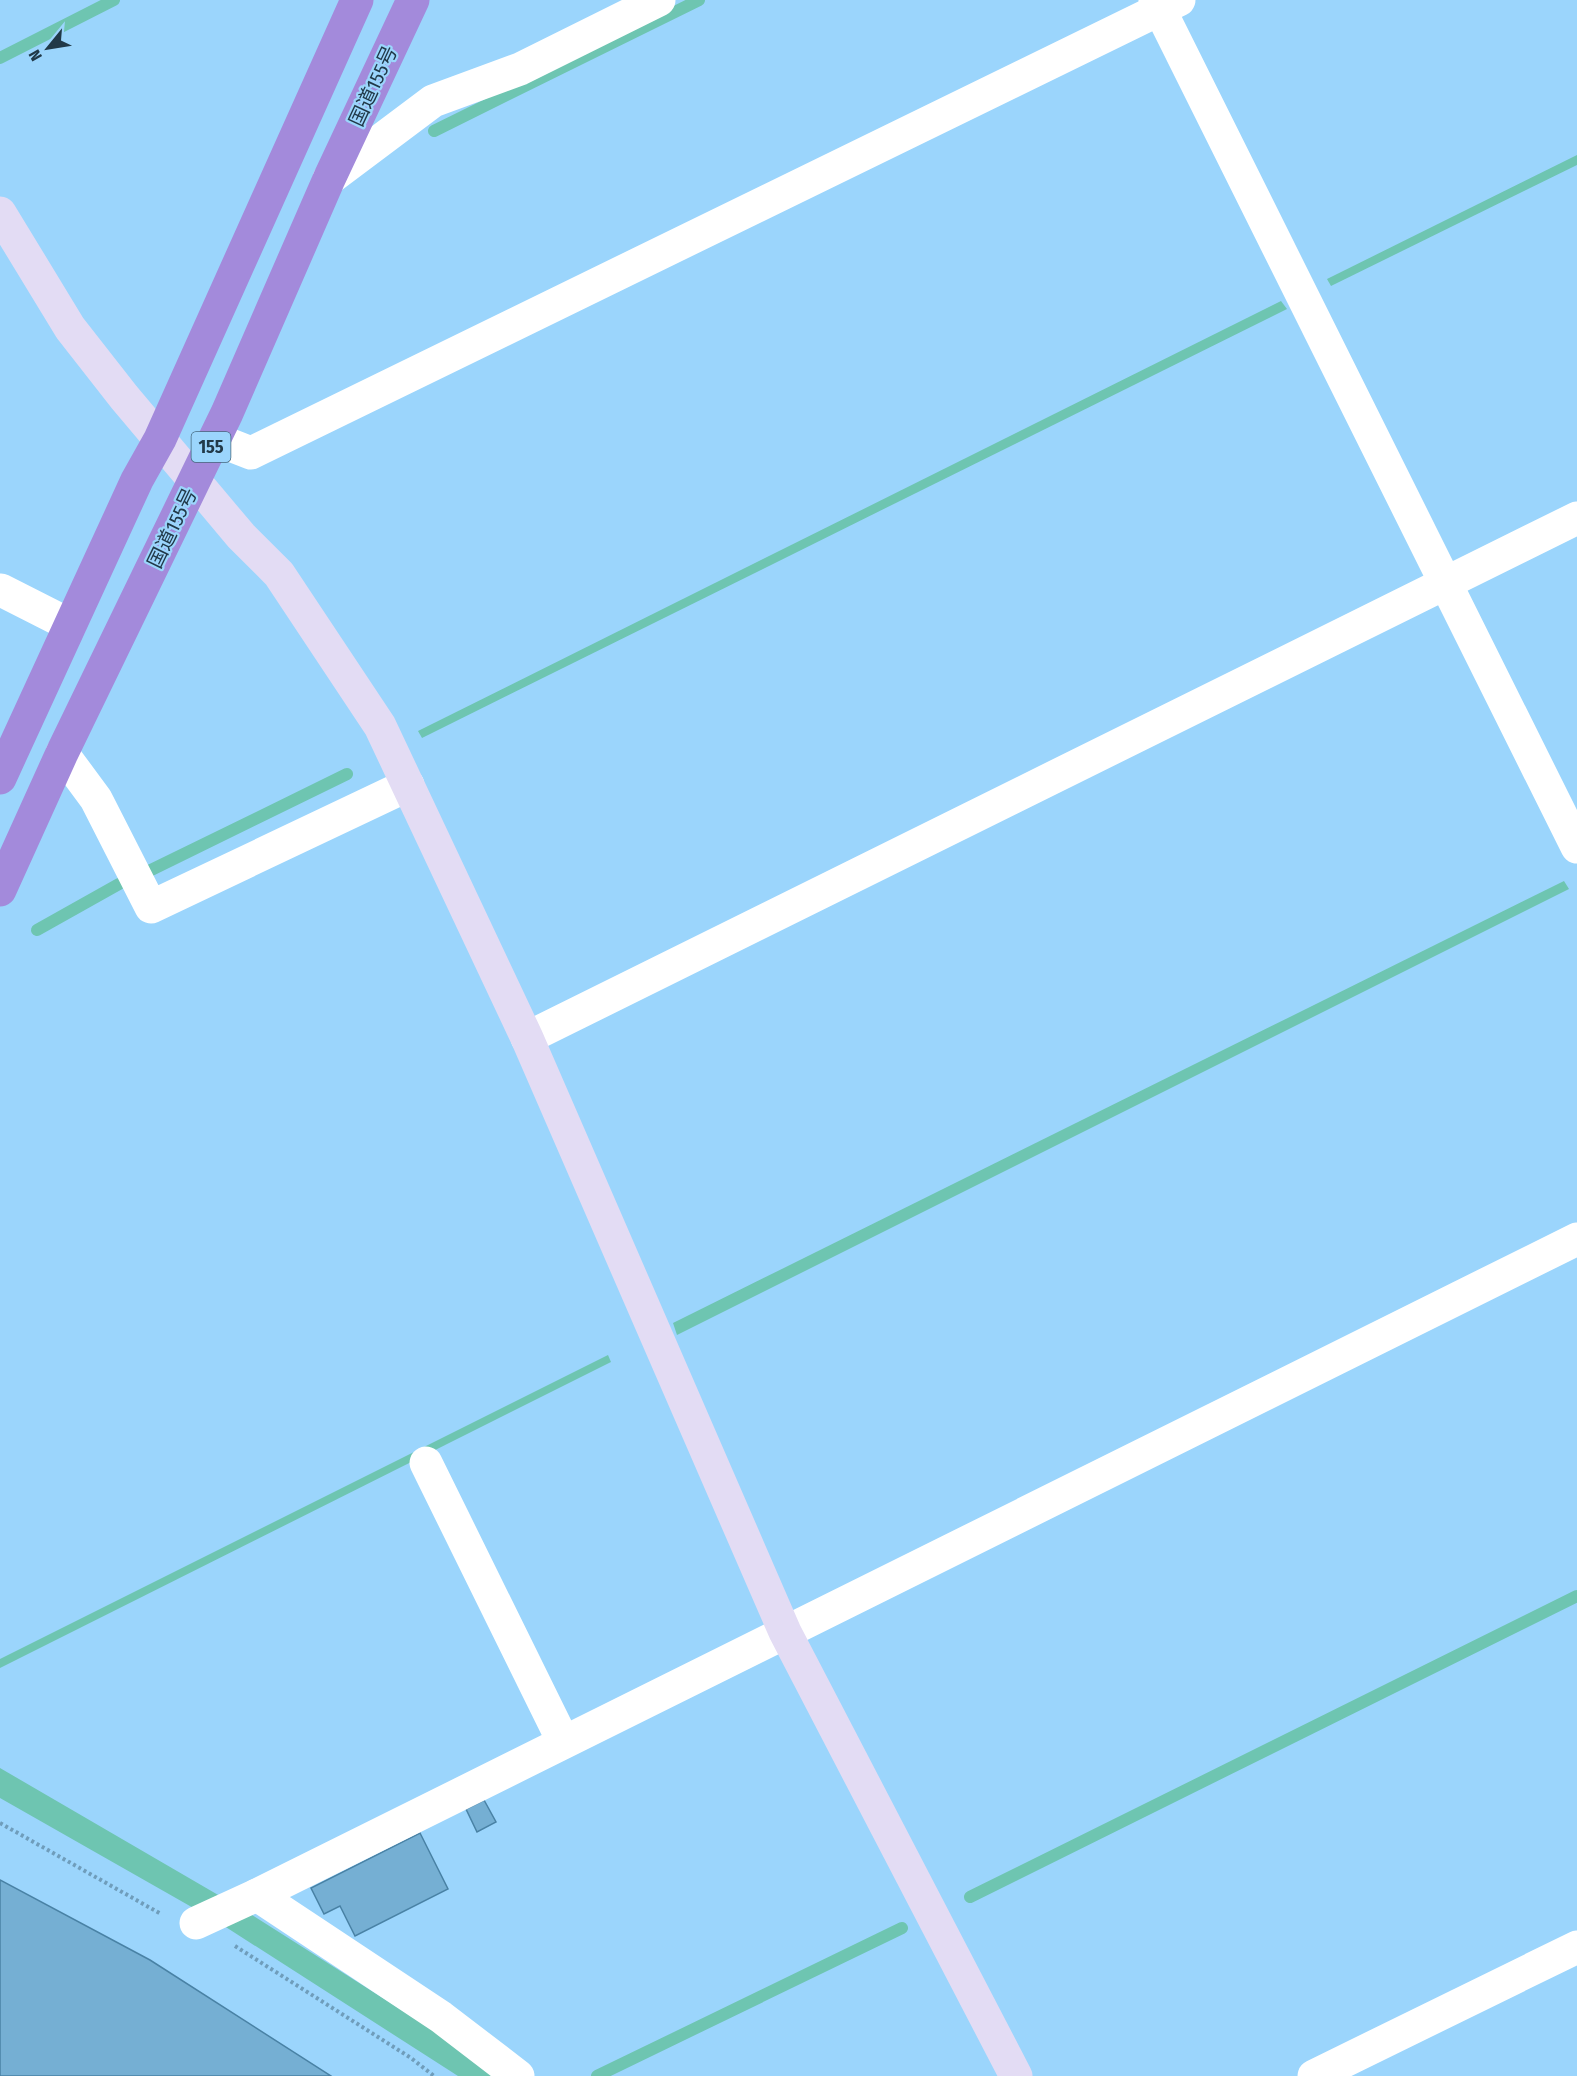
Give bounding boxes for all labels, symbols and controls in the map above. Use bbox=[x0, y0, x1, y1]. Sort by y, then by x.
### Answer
north arrow bbox=[18, 18, 78, 78]
street label: 国道155号 bbox=[344, 42, 402, 130]
text: N bbox=[25, 46, 46, 64]
road number: 155 bbox=[192, 432, 230, 462]
street label: 国道155号 bbox=[142, 484, 202, 572]

